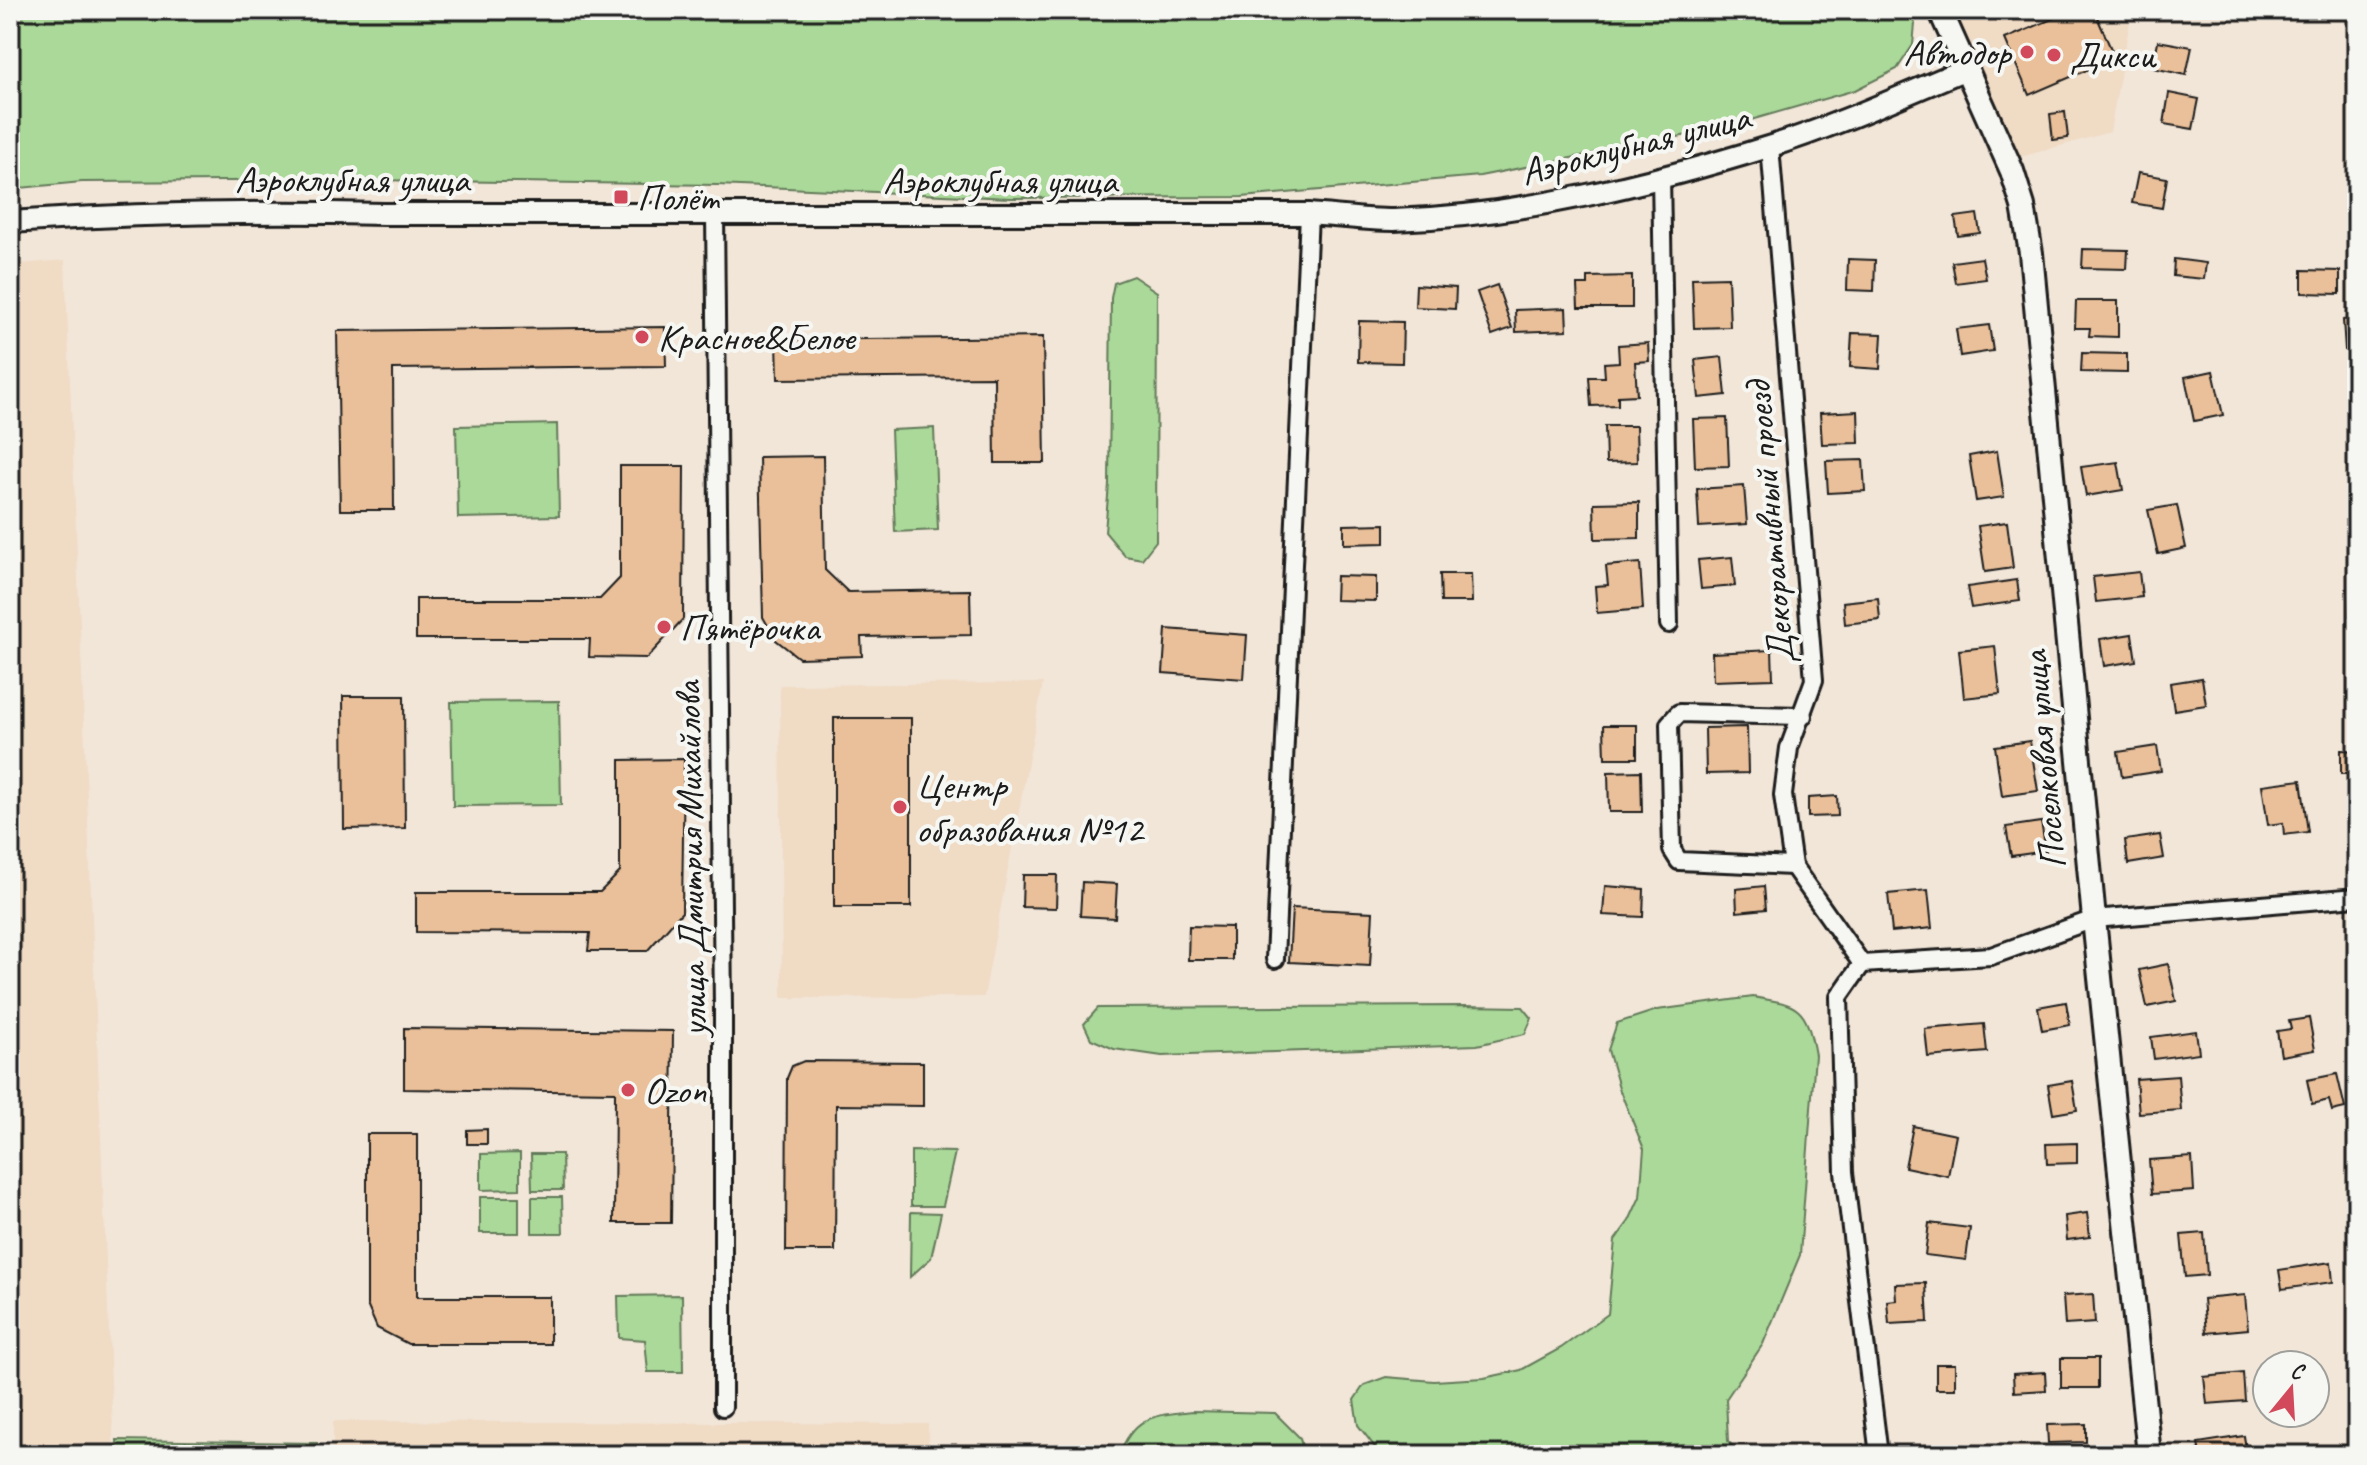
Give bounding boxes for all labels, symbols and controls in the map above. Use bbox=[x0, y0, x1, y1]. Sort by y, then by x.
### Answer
place label: Автодор bbox=[1904, 29, 2013, 76]
place label: Дикси bbox=[2070, 32, 2157, 79]
marker: Автодор bbox=[2018, 43, 2036, 61]
marker: Дикси bbox=[2045, 46, 2063, 64]
street label: Аэроклубная улица bbox=[1516, 93, 1757, 196]
street label: Аэроклубная улица bbox=[235, 156, 471, 203]
street label: Аэроклубная улица bbox=[883, 157, 1119, 204]
place label: Полёт bbox=[637, 174, 720, 221]
marker: Полёт bbox=[612, 188, 630, 206]
place label: Красное&Белое bbox=[658, 314, 857, 361]
marker: Красное&Белое bbox=[633, 328, 651, 346]
street label: Декоративный проезд bbox=[1733, 376, 1805, 666]
place label: Пятёрочка bbox=[680, 604, 822, 651]
marker: Пятёрочка bbox=[655, 618, 673, 636]
street label: Поселковая улица bbox=[2010, 646, 2076, 871]
street label: улица Дмитрия Михайлова bbox=[664, 678, 717, 1039]
place label: Центр образования №12 bbox=[916, 762, 1146, 853]
marker: Центр образования №12 bbox=[891, 798, 909, 816]
place label: Ozon bbox=[644, 1067, 707, 1114]
marker: Ozon bbox=[619, 1081, 637, 1099]
north arrow bbox=[2251, 1349, 2331, 1429]
text: С bbox=[2287, 1356, 2309, 1387]

